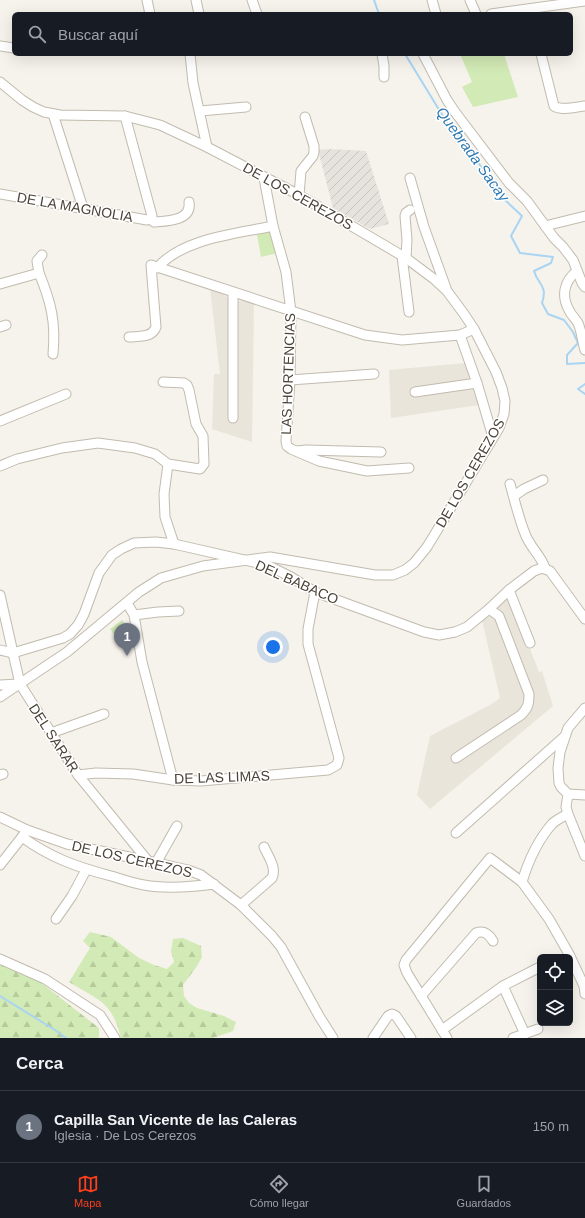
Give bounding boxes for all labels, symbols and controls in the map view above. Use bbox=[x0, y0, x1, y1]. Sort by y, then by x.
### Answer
search box bbox=[12, 12, 573, 56]
icon: search bbox=[26, 23, 48, 45]
text: Buscar aquí bbox=[58, 26, 138, 43]
water label: Quebrada Sacay bbox=[433, 103, 514, 206]
street label: DE LOS CEREZOS bbox=[240, 159, 356, 233]
street label: DE LA MAGNOLIA bbox=[16, 189, 135, 225]
street label: LAS HORTENCIAS bbox=[278, 313, 298, 435]
street label: DE LOS CEREZOS bbox=[432, 416, 508, 530]
street label: DEL BABACO bbox=[253, 557, 341, 607]
pin: 1 bbox=[114, 623, 140, 656]
your location bbox=[263, 637, 283, 657]
street label: DEL SARAR bbox=[26, 701, 82, 775]
street label: DE LAS LIMAS bbox=[174, 767, 270, 787]
street label: DE LOS CEREZOS bbox=[70, 837, 194, 881]
map controls bbox=[537, 954, 573, 1026]
button: locate bbox=[537, 954, 573, 990]
button: layers bbox=[537, 990, 573, 1026]
text: Cerca bbox=[16, 1054, 63, 1073]
text: Capilla San Vicente de las Caleras bbox=[54, 1111, 297, 1128]
text: 1 bbox=[25, 1119, 33, 1134]
text: 150 m bbox=[533, 1119, 569, 1134]
text: Iglesia · De Los Cerezos bbox=[54, 1128, 196, 1143]
tab: Mapa bbox=[74, 1173, 101, 1209]
tab: Cómo llegar bbox=[249, 1173, 309, 1209]
tab: Guardados bbox=[457, 1173, 511, 1209]

